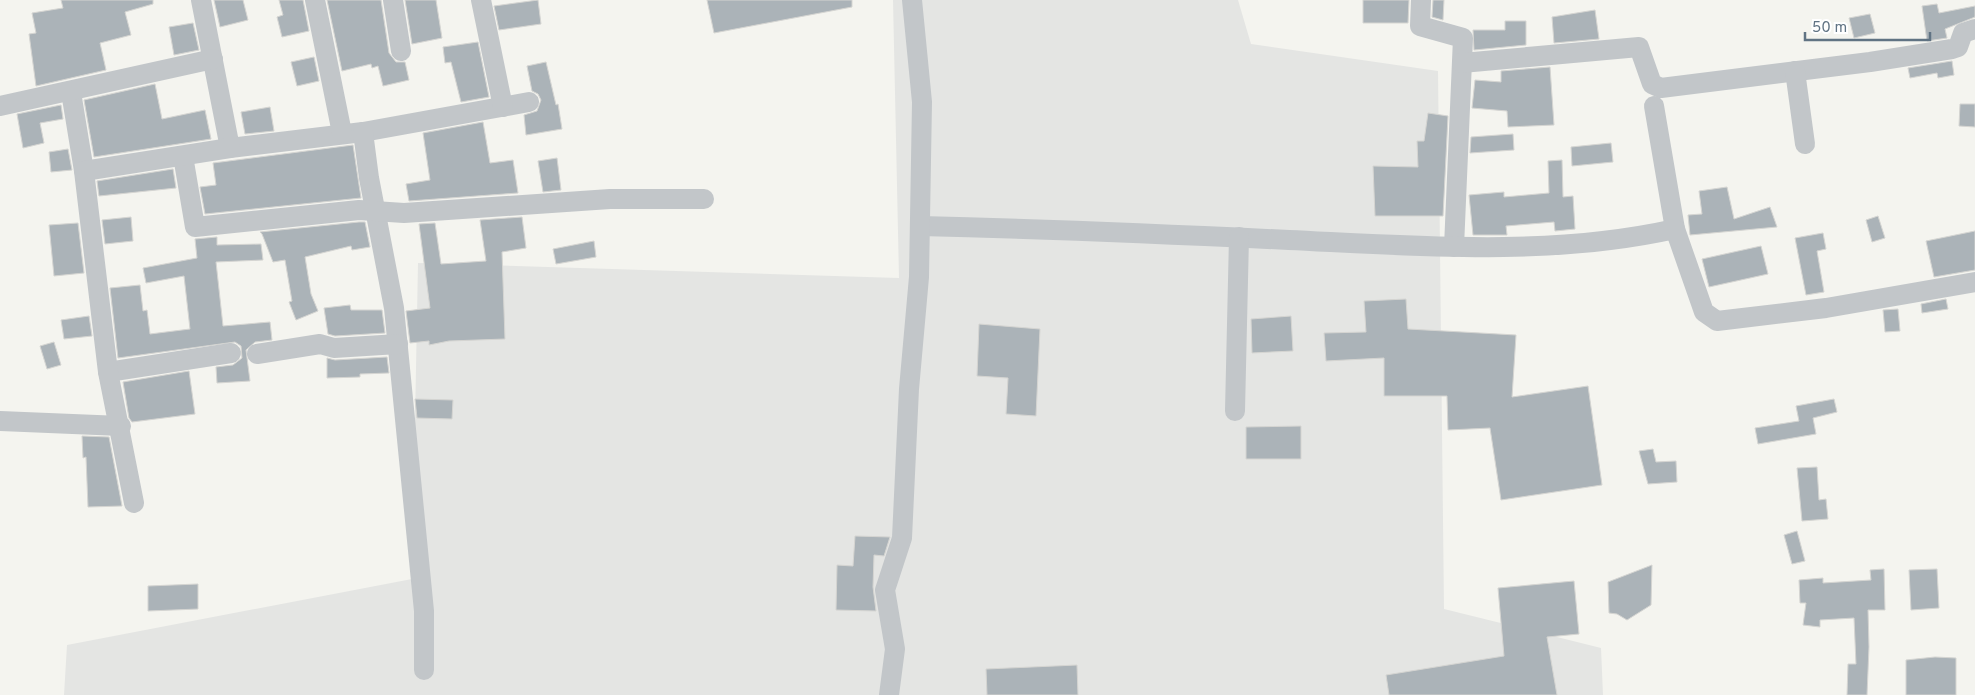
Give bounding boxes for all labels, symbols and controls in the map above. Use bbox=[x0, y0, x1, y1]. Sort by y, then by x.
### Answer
scale bar bbox=[1805, 10, 1930, 42]
text: 50 m bbox=[1812, 19, 1847, 38]

